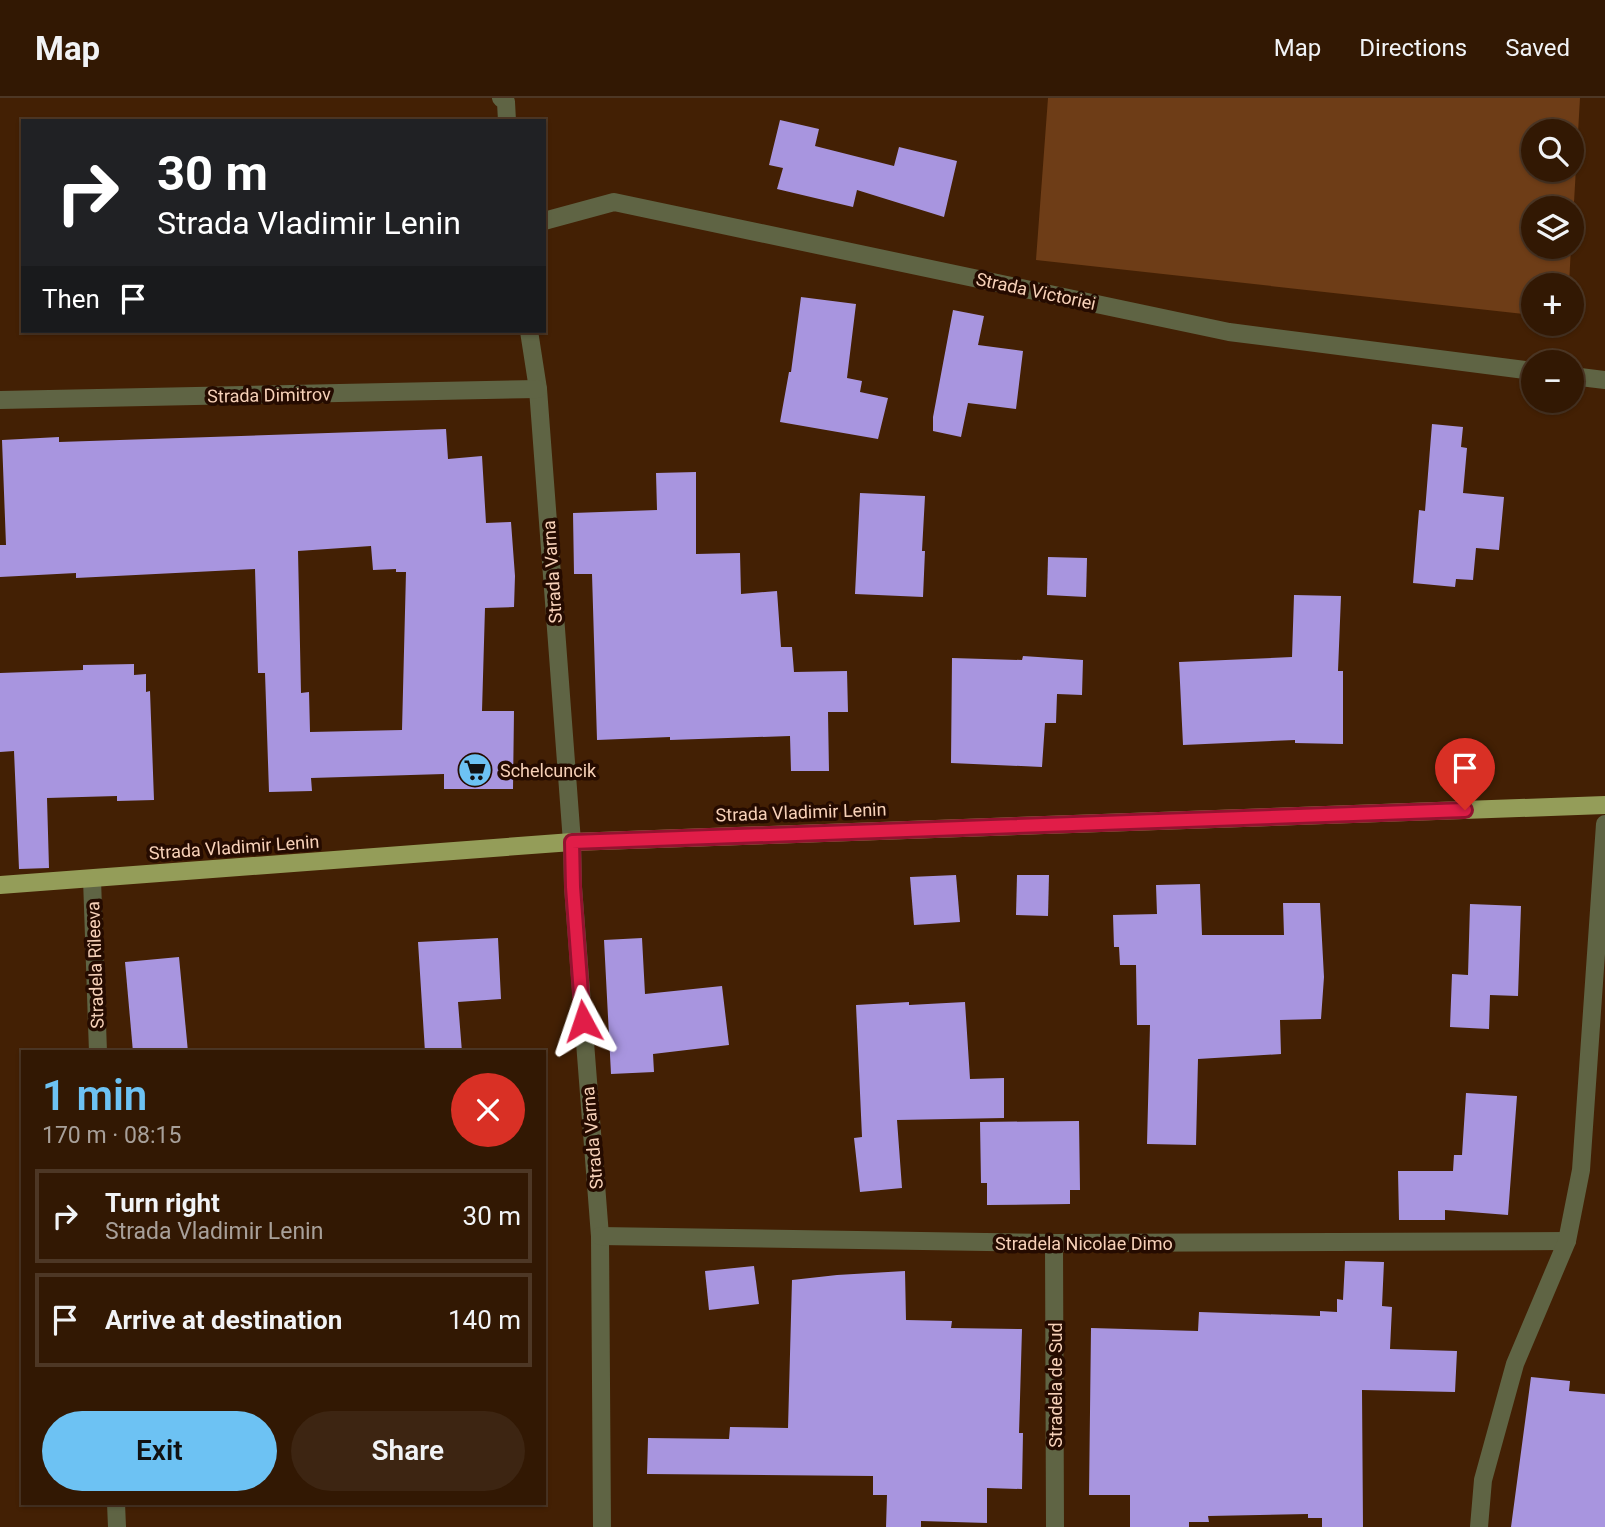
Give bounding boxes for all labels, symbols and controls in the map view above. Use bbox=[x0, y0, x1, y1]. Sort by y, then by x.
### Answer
text: Map bbox=[35, 29, 100, 68]
text: Map bbox=[1274, 34, 1321, 62]
text: Directions bbox=[1359, 34, 1467, 62]
text: Saved bbox=[1505, 34, 1570, 62]
map controls bbox=[1521, 119, 1584, 413]
button: search bbox=[1521, 119, 1584, 182]
text: 30 m bbox=[157, 145, 268, 202]
icon: right bbox=[42, 147, 133, 238]
button: layers bbox=[1521, 196, 1584, 259]
text: Strada Vladimir Lenin bbox=[157, 204, 461, 242]
street label: Strada Victoriei bbox=[974, 268, 1098, 314]
button: + bbox=[1521, 273, 1584, 336]
icon: arrive bbox=[114, 280, 152, 318]
text: Then bbox=[42, 284, 100, 314]
button: − bbox=[1521, 350, 1584, 413]
street label: Strada Dimitrov bbox=[207, 383, 331, 407]
street label: Strada Varna bbox=[538, 520, 566, 624]
pin bbox=[1435, 738, 1495, 810]
icon: arrive bbox=[1446, 749, 1484, 787]
supermarket icon: Schelcuncik bbox=[456, 751, 494, 789]
place label: Schelcuncik bbox=[500, 760, 597, 781]
street label: Strada Vladimir Lenin bbox=[715, 799, 887, 825]
street label: Strada Vladimir Lenin bbox=[148, 831, 320, 863]
street label: Stradela Rîleeva bbox=[82, 901, 108, 1029]
position arrow bbox=[546, 984, 620, 1058]
text: 1 min bbox=[42, 1071, 147, 1120]
button: close bbox=[451, 1073, 525, 1147]
street label: Strada Varna bbox=[577, 1086, 607, 1190]
text: 170 m · 08:15 bbox=[42, 1122, 181, 1149]
text: Turn right bbox=[105, 1188, 220, 1218]
icon: right bbox=[46, 1197, 84, 1235]
text: 30 m bbox=[463, 1201, 521, 1231]
text: Strada Vladimir Lenin bbox=[105, 1218, 323, 1245]
street label: Stradela Nicolae Dimo bbox=[995, 1233, 1173, 1254]
icon: arrive bbox=[46, 1301, 84, 1339]
text: Arrive at destination bbox=[105, 1305, 342, 1335]
text: 140 m bbox=[448, 1305, 521, 1335]
street label: Stradela de Sud bbox=[1045, 1322, 1066, 1448]
button: Exit bbox=[42, 1411, 277, 1491]
button: Share bbox=[291, 1411, 525, 1491]

